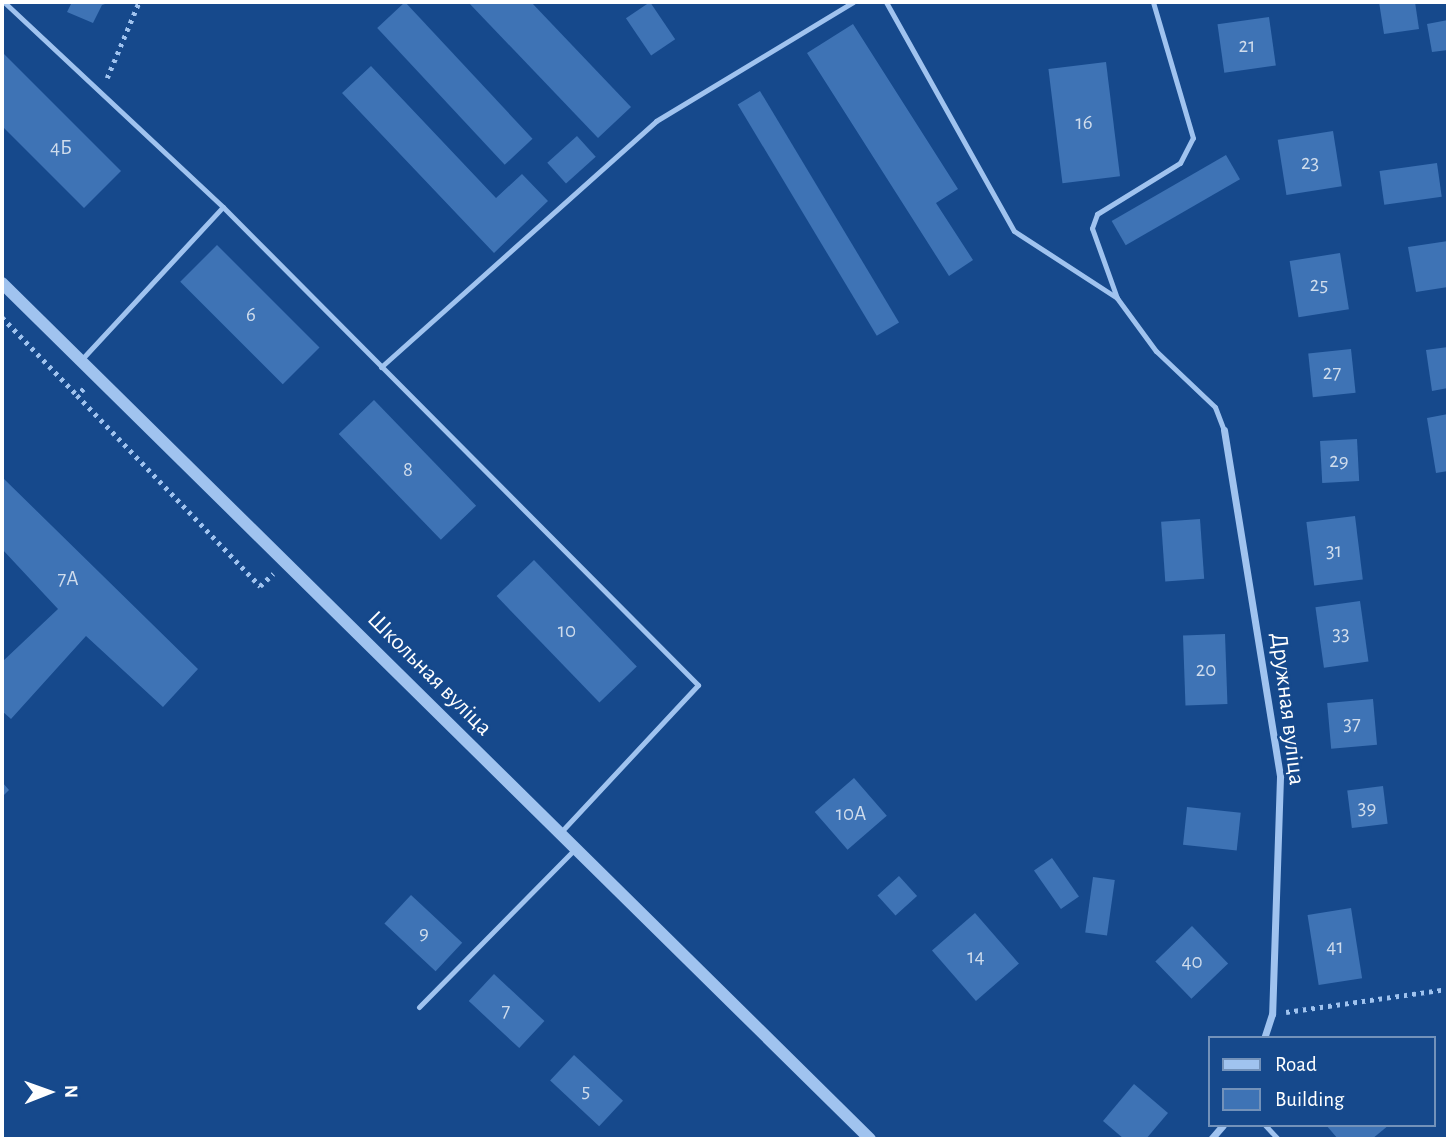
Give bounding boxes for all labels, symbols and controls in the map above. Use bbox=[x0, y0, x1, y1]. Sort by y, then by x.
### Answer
house number: 21 bbox=[1239, 33, 1255, 59]
house number: 16 bbox=[1075, 110, 1093, 136]
house number: 4Б bbox=[50, 135, 72, 161]
house number: 23 bbox=[1301, 150, 1319, 176]
house number: 25 bbox=[1310, 272, 1328, 298]
house number: 6 bbox=[246, 302, 256, 328]
house number: 27 bbox=[1323, 360, 1341, 386]
house number: 29 bbox=[1329, 448, 1349, 474]
house number: 8 bbox=[403, 457, 413, 483]
house number: 31 bbox=[1326, 538, 1342, 564]
house number: 7А bbox=[57, 566, 79, 592]
street label: Школьная вуліца bbox=[360, 605, 498, 743]
house number: 10 bbox=[558, 618, 576, 644]
house number: 33 bbox=[1332, 621, 1350, 647]
street label: Дружная вуліца bbox=[1263, 631, 1311, 787]
house number: 20 bbox=[1196, 657, 1216, 683]
house number: 37 bbox=[1343, 711, 1361, 737]
house number: 39 bbox=[1358, 795, 1376, 821]
house number: 10А bbox=[836, 801, 866, 827]
house number: 9 bbox=[419, 920, 429, 946]
house number: 41 bbox=[1326, 934, 1344, 960]
house number: 14 bbox=[967, 944, 985, 970]
house number: 40 bbox=[1181, 949, 1203, 975]
house number: 7 bbox=[502, 998, 510, 1024]
legend bbox=[1208, 1036, 1436, 1127]
text: Road bbox=[1275, 1054, 1317, 1075]
north arrow bbox=[14, 1057, 84, 1127]
house number: 5 bbox=[582, 1078, 590, 1104]
text: N bbox=[61, 1085, 80, 1098]
text: Building bbox=[1275, 1089, 1344, 1110]

